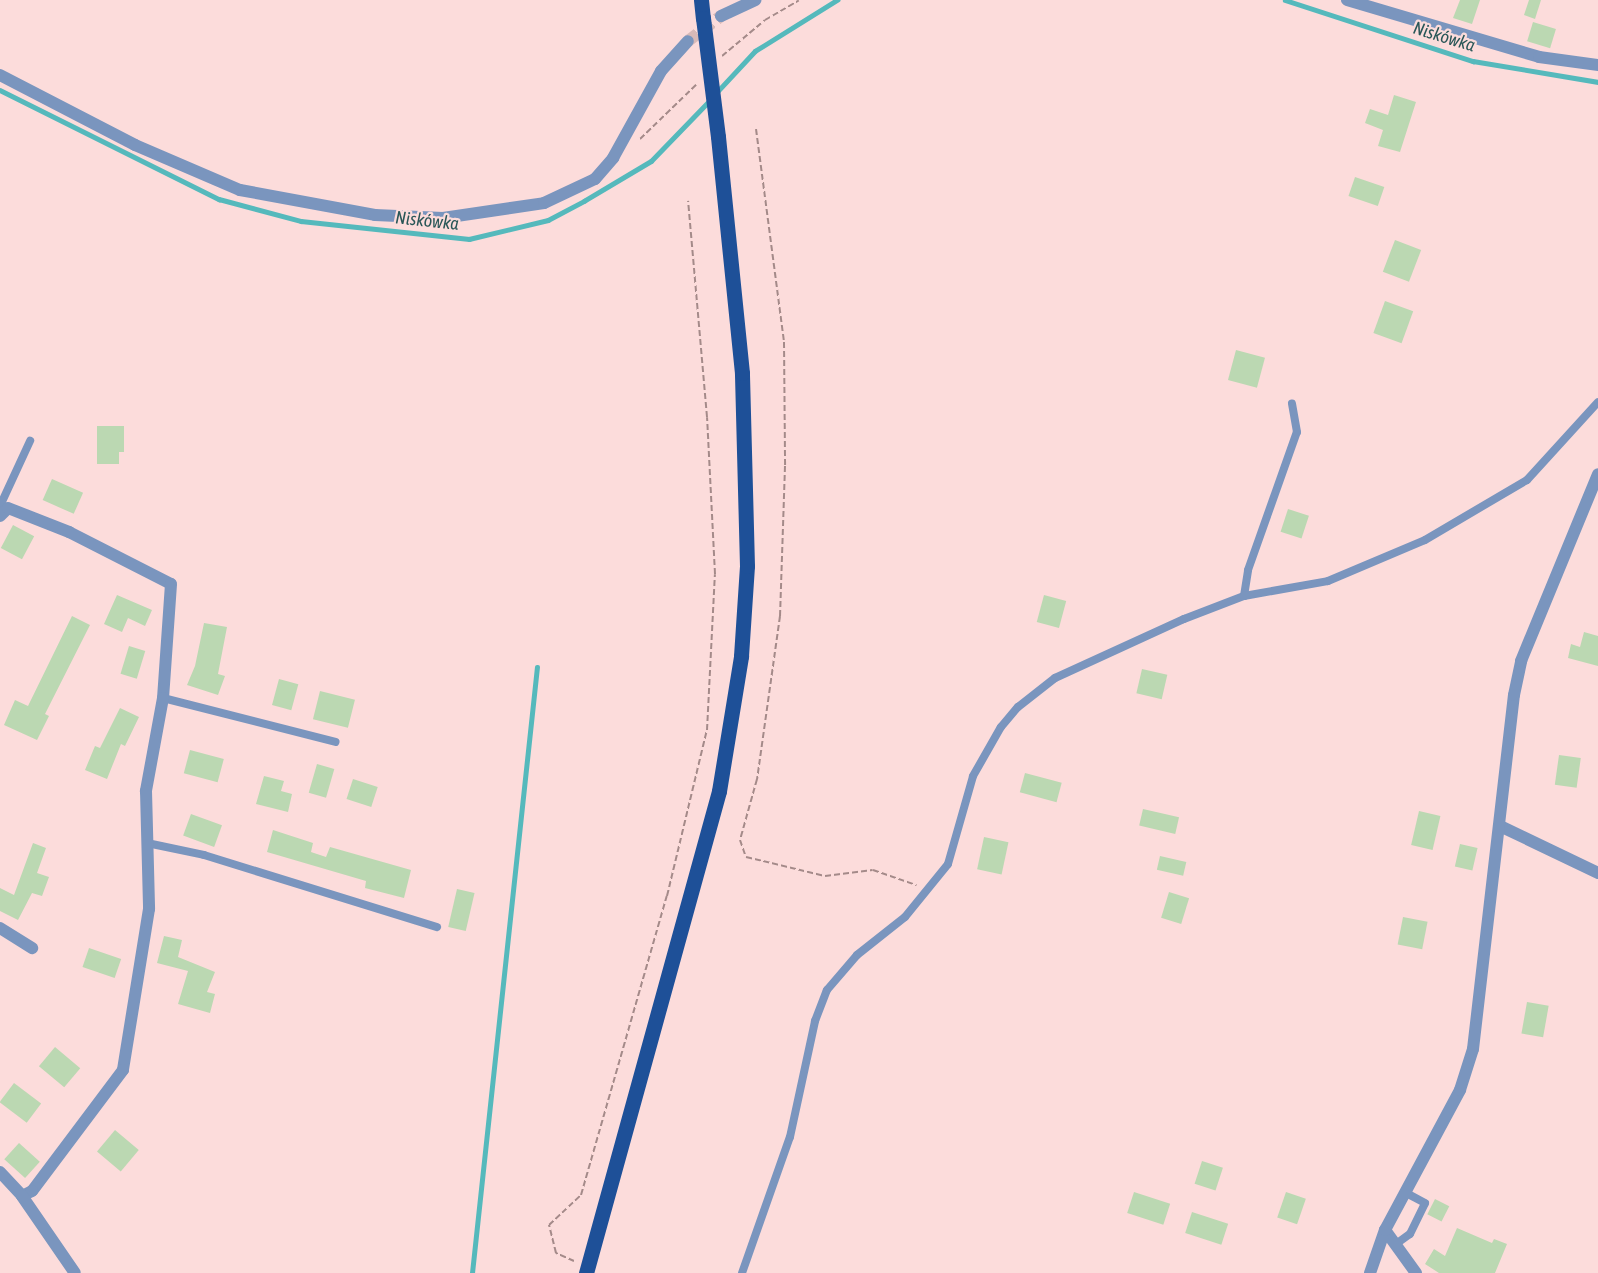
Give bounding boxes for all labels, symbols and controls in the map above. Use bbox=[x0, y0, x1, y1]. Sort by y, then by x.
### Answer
water label: Niskówka bbox=[1410, 17, 1478, 57]
water label: Niskówka bbox=[394, 207, 460, 235]

